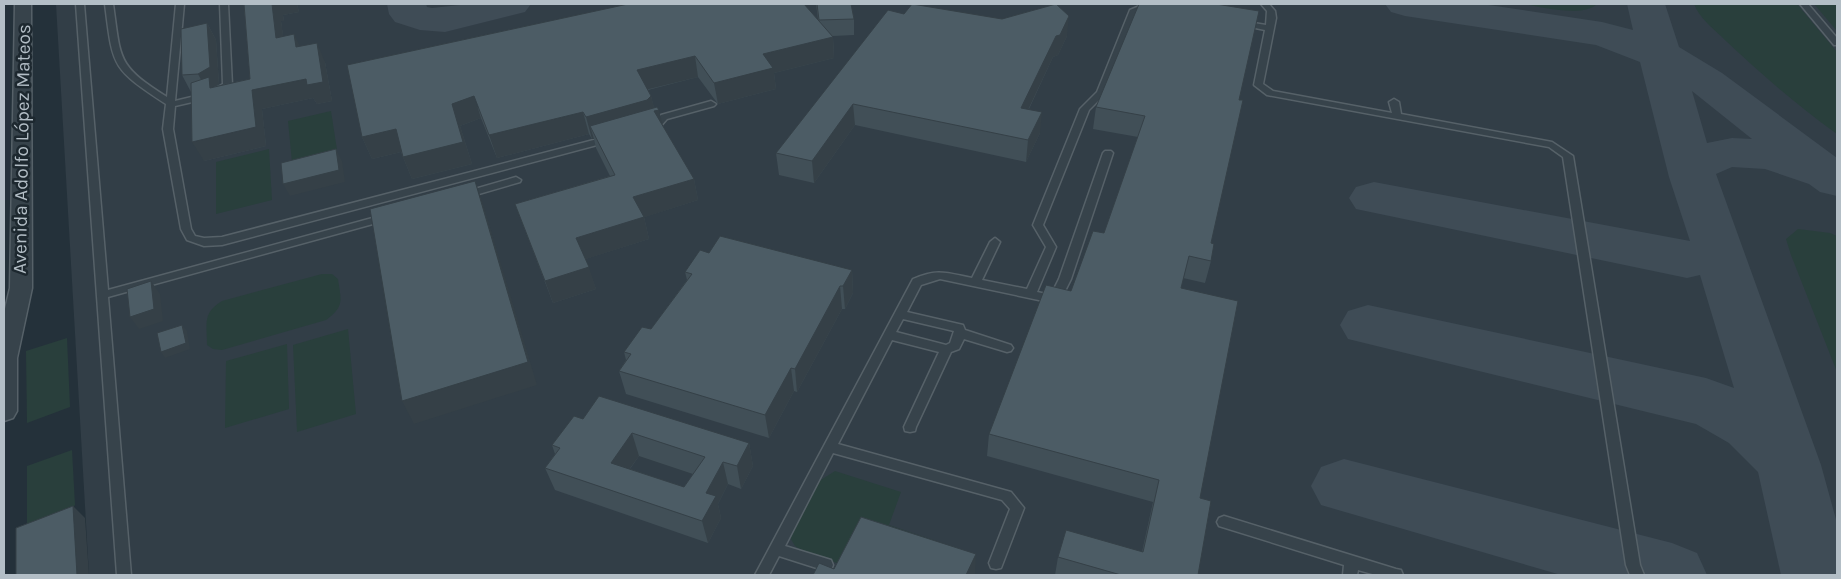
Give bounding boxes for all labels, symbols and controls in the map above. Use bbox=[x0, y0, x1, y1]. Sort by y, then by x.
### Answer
street label: Avenida Adolfo López Mateos bbox=[9, 24, 35, 274]

